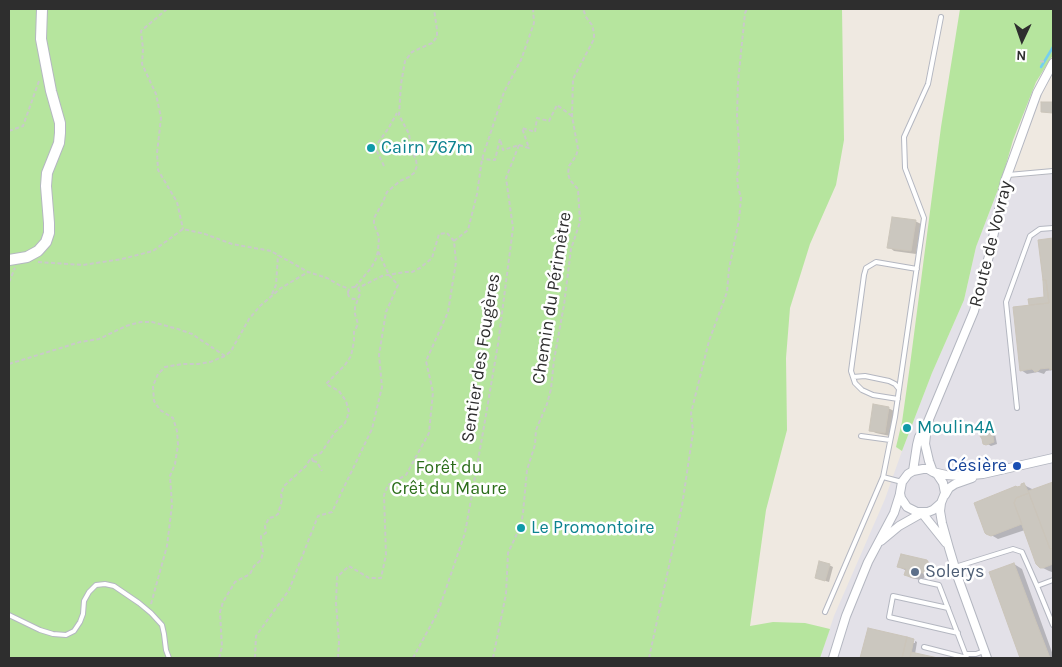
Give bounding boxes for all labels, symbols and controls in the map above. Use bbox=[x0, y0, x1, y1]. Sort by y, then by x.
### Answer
north arrow bbox=[997, 15, 1047, 65]
text: N bbox=[1016, 47, 1027, 64]
place label: Cairn 767m bbox=[381, 137, 473, 159]
marker: Cairn 767m bbox=[365, 142, 377, 154]
street label: Route de Vovray bbox=[965, 179, 1017, 309]
street label: Chemin du Périmètre bbox=[528, 210, 576, 386]
street label: Sentier des Fougères bbox=[457, 272, 505, 444]
place label: Moulin4A bbox=[917, 417, 995, 439]
marker: Moulin4A bbox=[901, 422, 913, 434]
place label: Césière bbox=[947, 455, 1007, 477]
park label: Forêt du Crêt du Maure bbox=[391, 457, 507, 499]
marker: Césière bbox=[1011, 460, 1023, 472]
place label: Le Promontoire bbox=[531, 517, 654, 539]
marker: Le Promontoire bbox=[515, 522, 527, 534]
place label: Solerys bbox=[925, 561, 984, 583]
marker: Solerys bbox=[909, 566, 921, 578]

